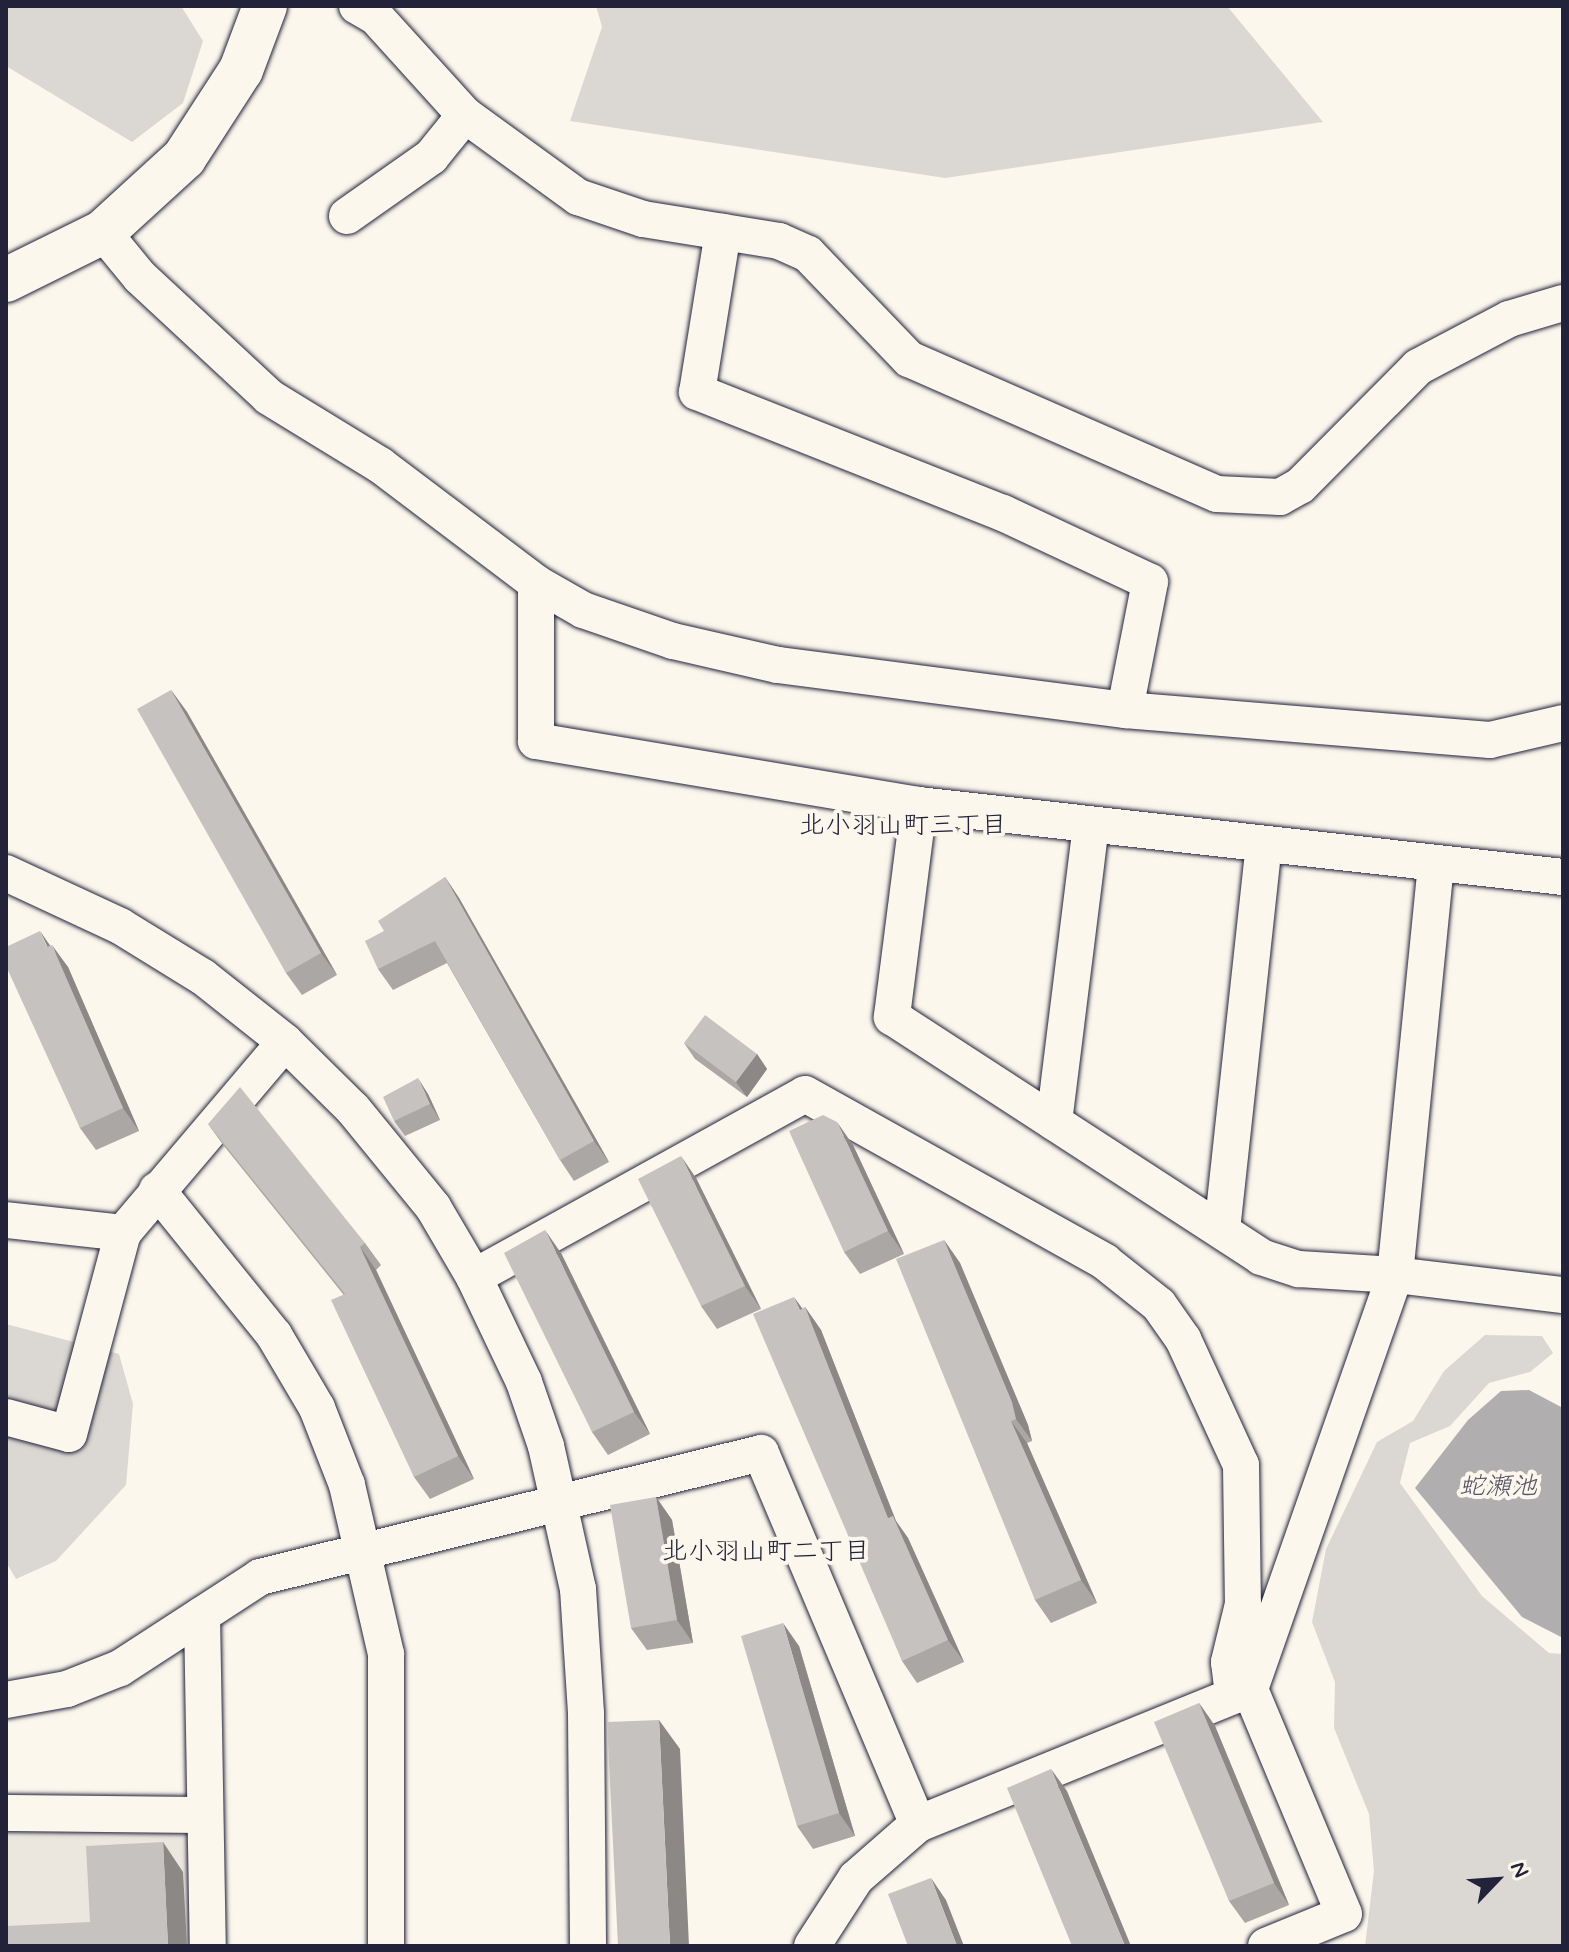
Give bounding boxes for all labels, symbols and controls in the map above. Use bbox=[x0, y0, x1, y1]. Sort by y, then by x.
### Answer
district label: 北小羽山町三丁目 bbox=[799, 811, 1007, 843]
water label: 蛇瀬池 bbox=[1459, 1472, 1537, 1504]
district label: 北小羽山町二丁目 bbox=[662, 1537, 870, 1569]
north arrow bbox=[1457, 1840, 1537, 1920]
text: N bbox=[1503, 1857, 1535, 1882]

